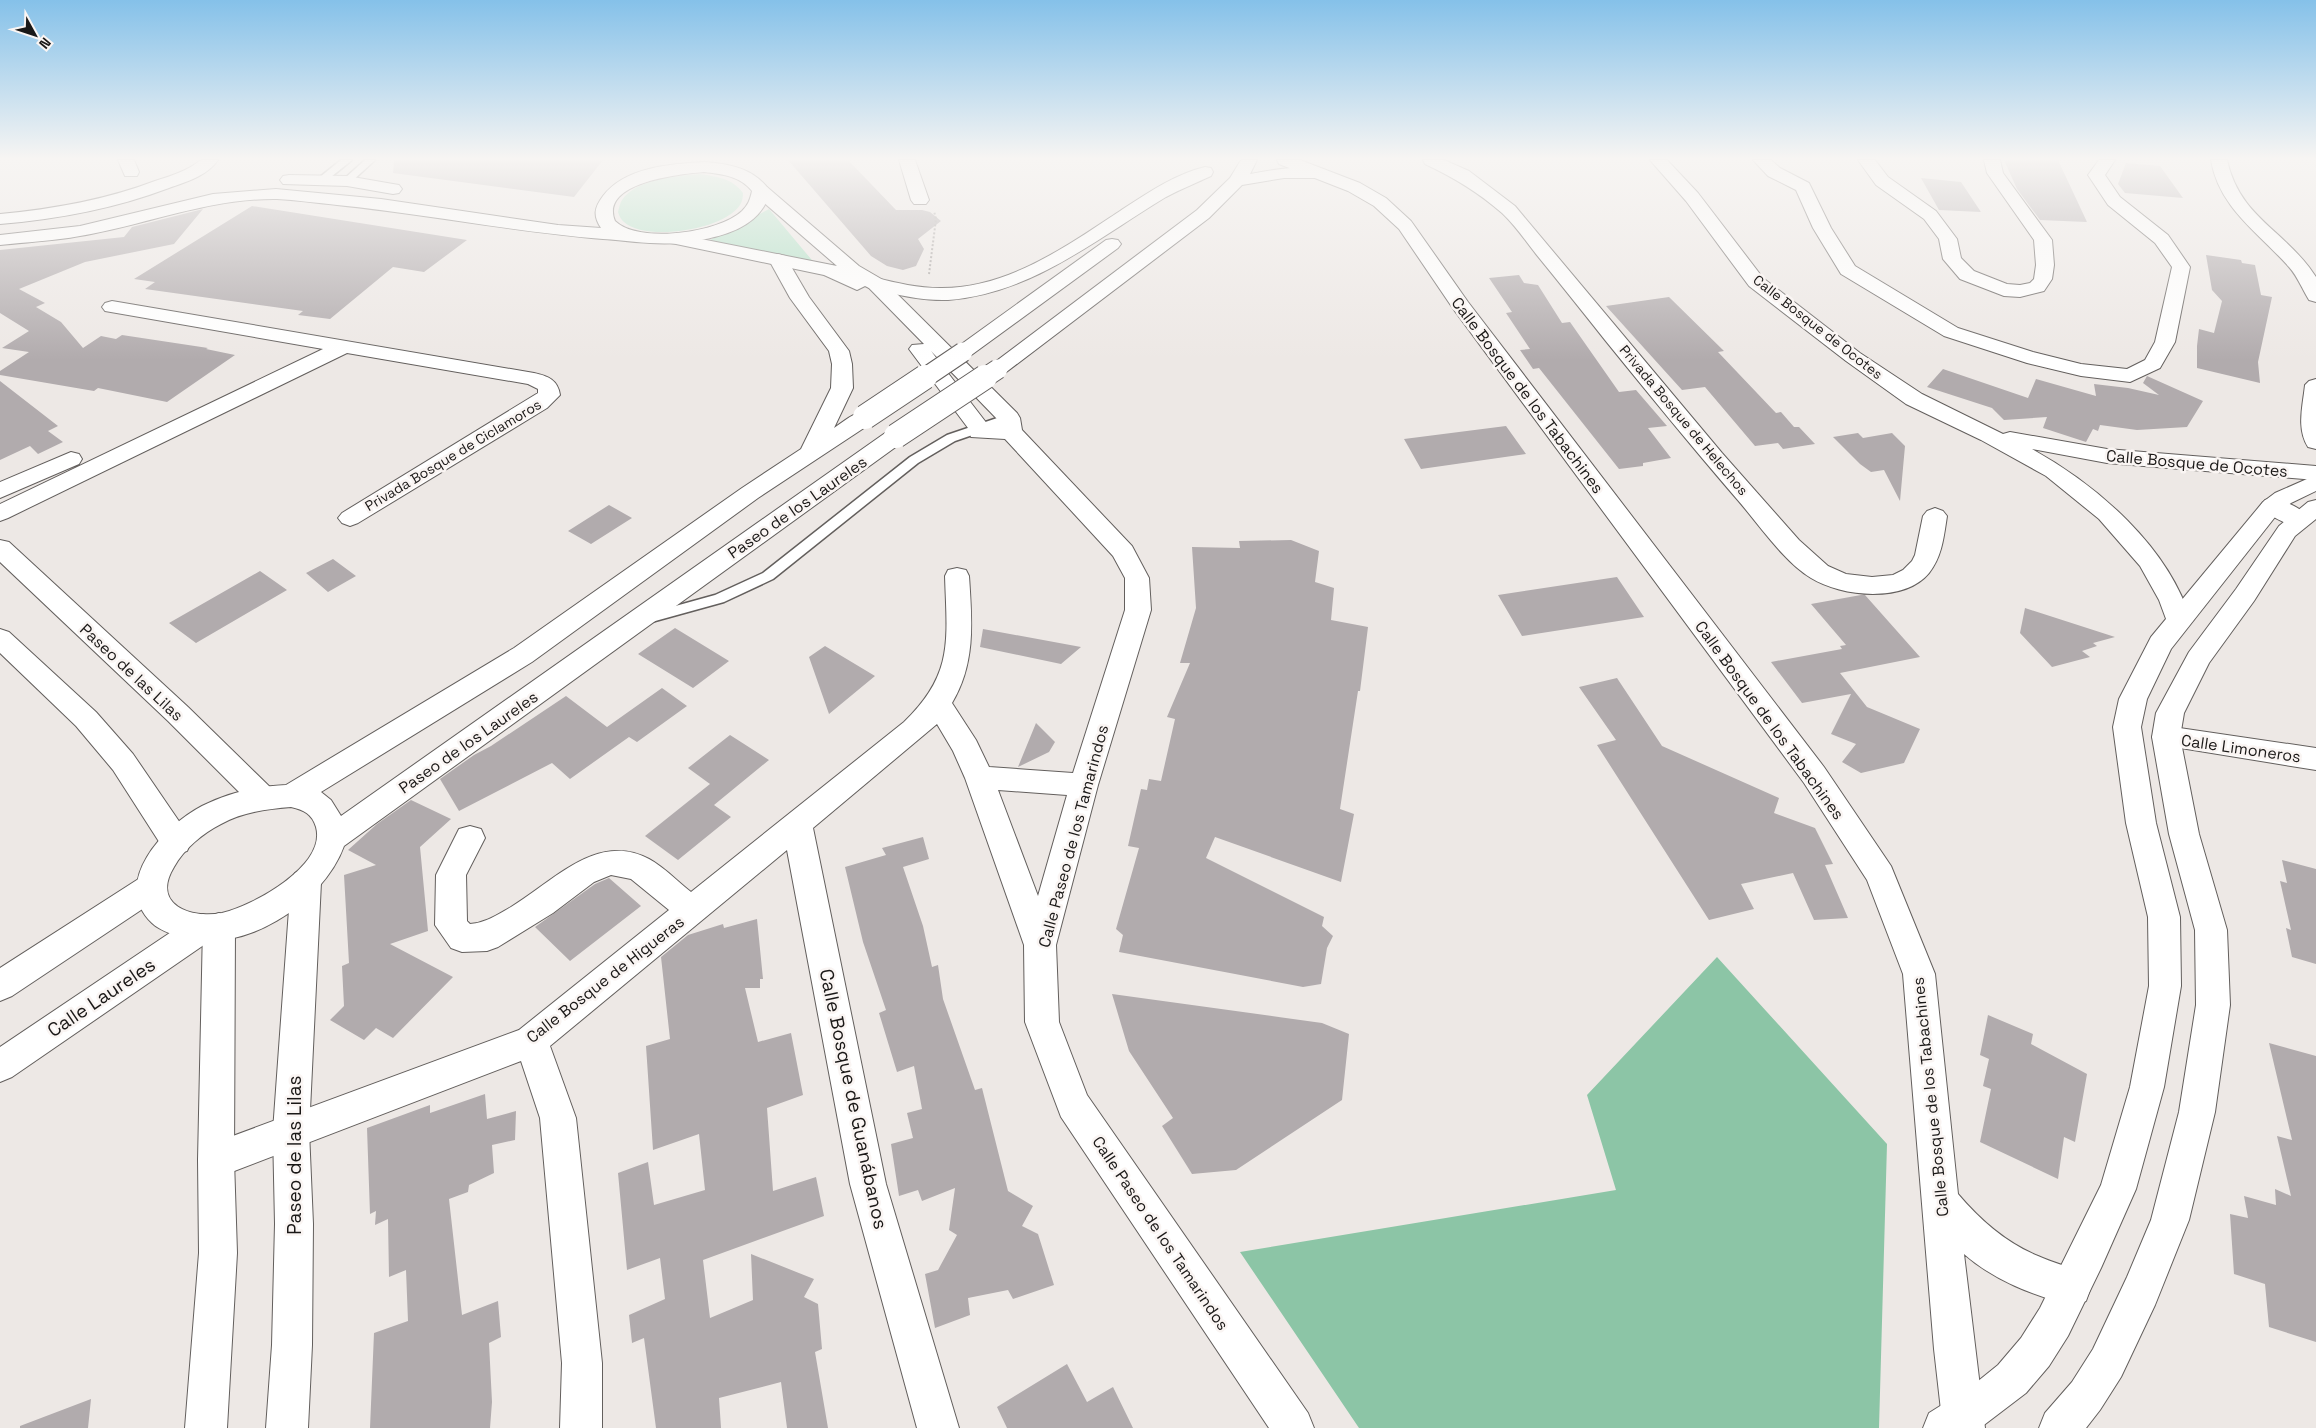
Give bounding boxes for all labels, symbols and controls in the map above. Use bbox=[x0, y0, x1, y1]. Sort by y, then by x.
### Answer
north arrow bbox=[10, 10, 60, 60]
text: N bbox=[35, 34, 55, 53]
street label: Calle Bosque de Ocotes bbox=[1750, 271, 1886, 383]
street label: Calle Bosque de los Tabachines bbox=[1447, 293, 1608, 498]
street label: Privada Bosque de Helechos bbox=[1616, 341, 1752, 499]
street label: Privada Bosque de Ciclamoros bbox=[362, 395, 544, 515]
street label: Calle Bosque de Ocotes bbox=[2105, 445, 2289, 482]
street label: Paseo de los Laureles bbox=[724, 451, 871, 563]
street label: Calle Bosque de los Tabachines bbox=[1690, 617, 1849, 824]
street label: Paseo de las Lilas bbox=[75, 619, 188, 726]
street label: Paseo de los Laureles bbox=[395, 686, 542, 798]
street label: Calle Paseo de los Tamarindos bbox=[1034, 722, 1113, 950]
street label: Calle Limoneros bbox=[2180, 730, 2302, 767]
street label: Calle Bosque de Higueras bbox=[522, 911, 688, 1048]
street label: Calle Laureles bbox=[42, 952, 160, 1043]
street label: Calle Bosque de Guanábanos bbox=[814, 967, 893, 1232]
street label: Calle Bosque de los Tabachines bbox=[1907, 976, 1954, 1218]
street label: Paseo de las Lilas bbox=[282, 1075, 307, 1235]
street label: Calle Paseo de los Tamarindos bbox=[1088, 1132, 1234, 1334]

